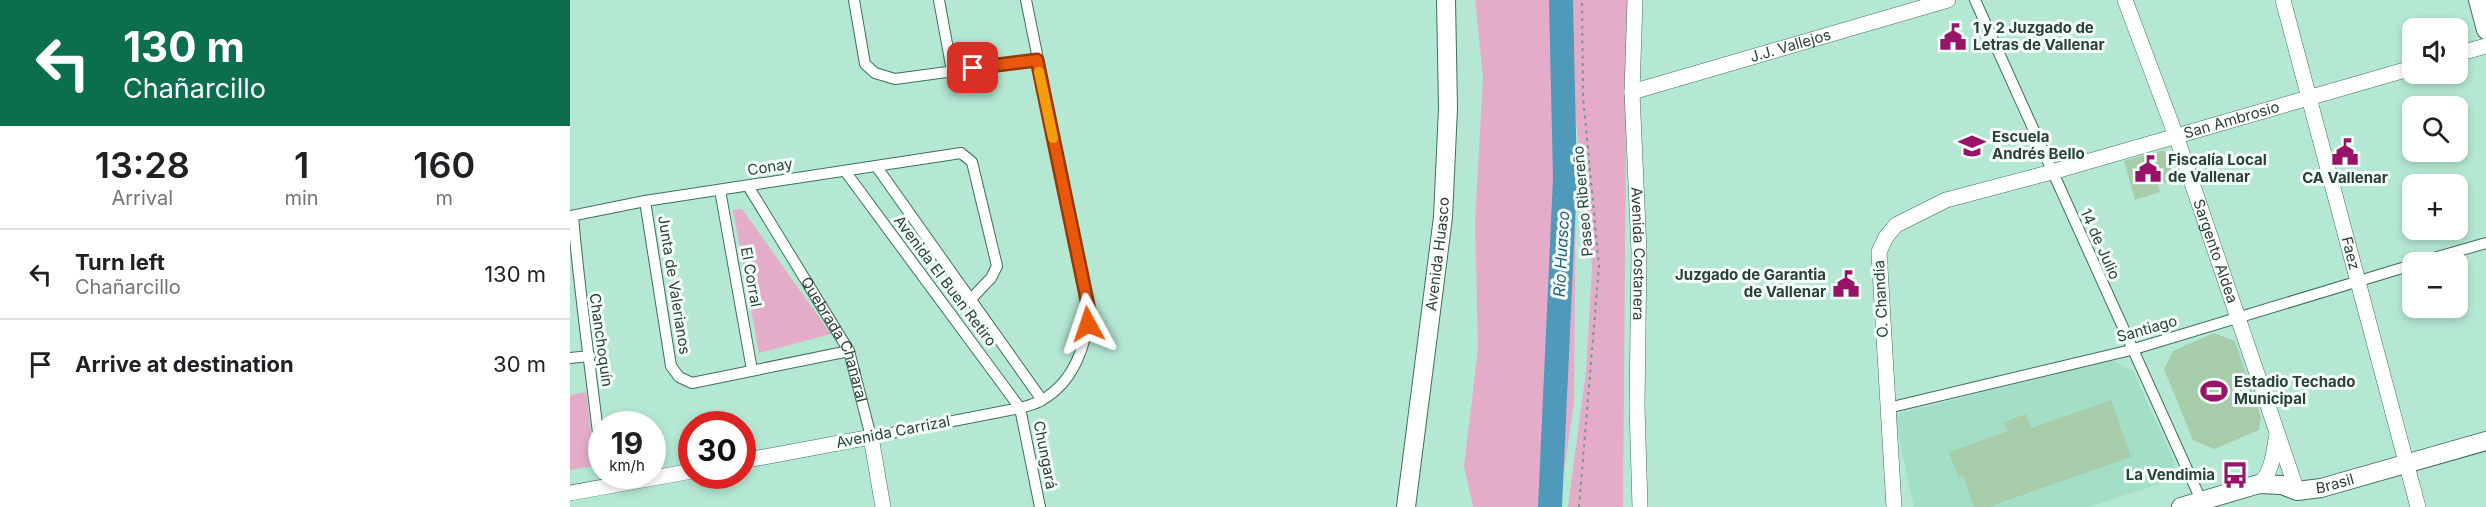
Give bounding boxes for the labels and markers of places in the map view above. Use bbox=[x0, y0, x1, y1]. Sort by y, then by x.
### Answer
place label: 1 y 2 Juzgado de Letras de Vallenar bbox=[1973, 18, 2105, 54]
public building icon: 1 y 2 Juzgado de Letras de Vallenar bbox=[1938, 22, 1968, 52]
pin bbox=[947, 42, 998, 93]
place label: Escuela Andrés Bello bbox=[1992, 127, 2085, 163]
school or university icon: Escuela Andrés Bello bbox=[1957, 131, 1987, 161]
public building icon: CA Vallenar bbox=[2330, 137, 2360, 167]
place label: Fiscalía Local de Vallenar bbox=[2168, 150, 2267, 186]
public building icon: Fiscalía Local de Vallenar bbox=[2133, 154, 2163, 184]
place label: CA Vallenar bbox=[2302, 168, 2388, 187]
place label: Juzgado de Garantia de Vallenar bbox=[1675, 265, 1826, 301]
public building icon: Juzgado de Garantia de Vallenar bbox=[1831, 269, 1861, 299]
place label: Estadio Techado Municipal bbox=[2234, 372, 2355, 408]
sports icon: Estadio Techado Municipal bbox=[2199, 376, 2229, 406]
bus stop icon: La Vendimia bbox=[2220, 460, 2250, 490]
place label: La Vendimia bbox=[2126, 465, 2215, 484]

